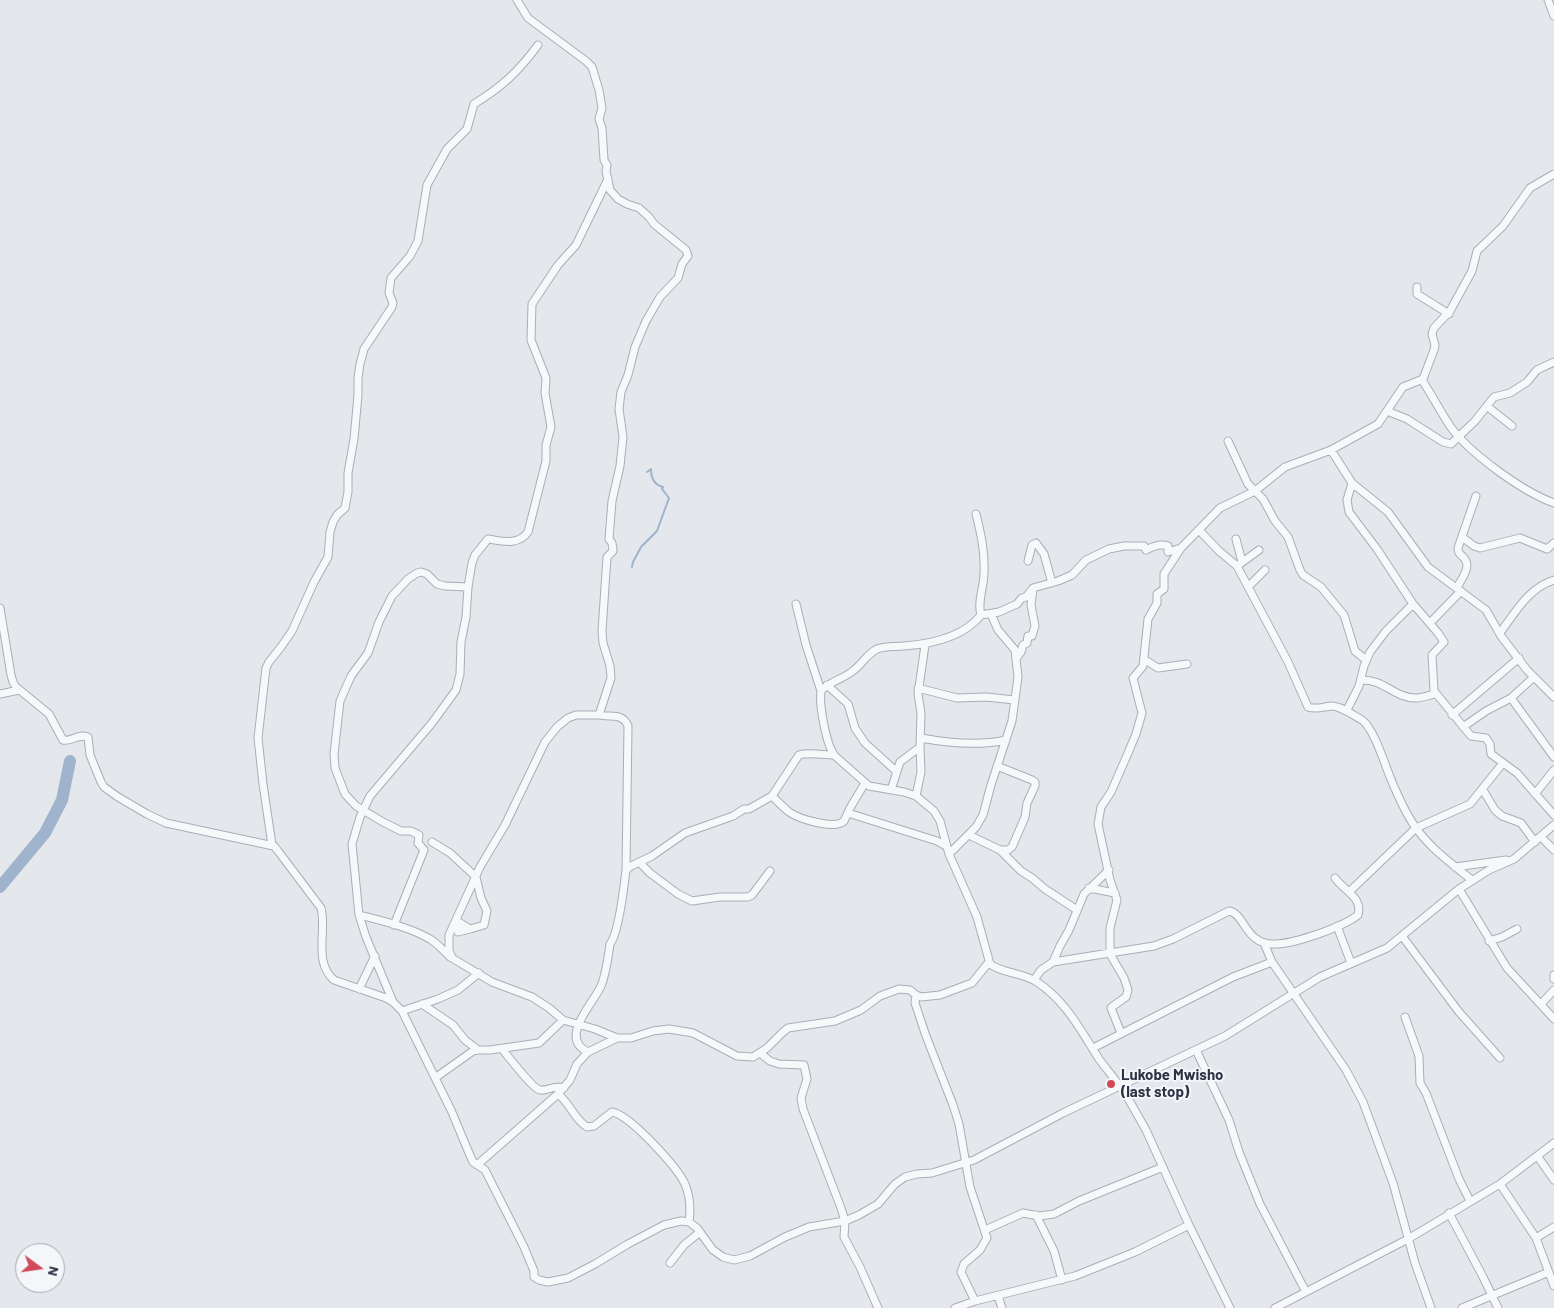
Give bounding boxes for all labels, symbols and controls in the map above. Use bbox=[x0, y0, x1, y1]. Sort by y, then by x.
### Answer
place label: Lukobe Mwisho (last stop) bbox=[1121, 1066, 1223, 1101]
marker: Lukobe Mwisho (last stop) bbox=[1105, 1078, 1117, 1090]
north arrow bbox=[15, 1243, 65, 1293]
text: N bbox=[45, 1265, 63, 1278]

